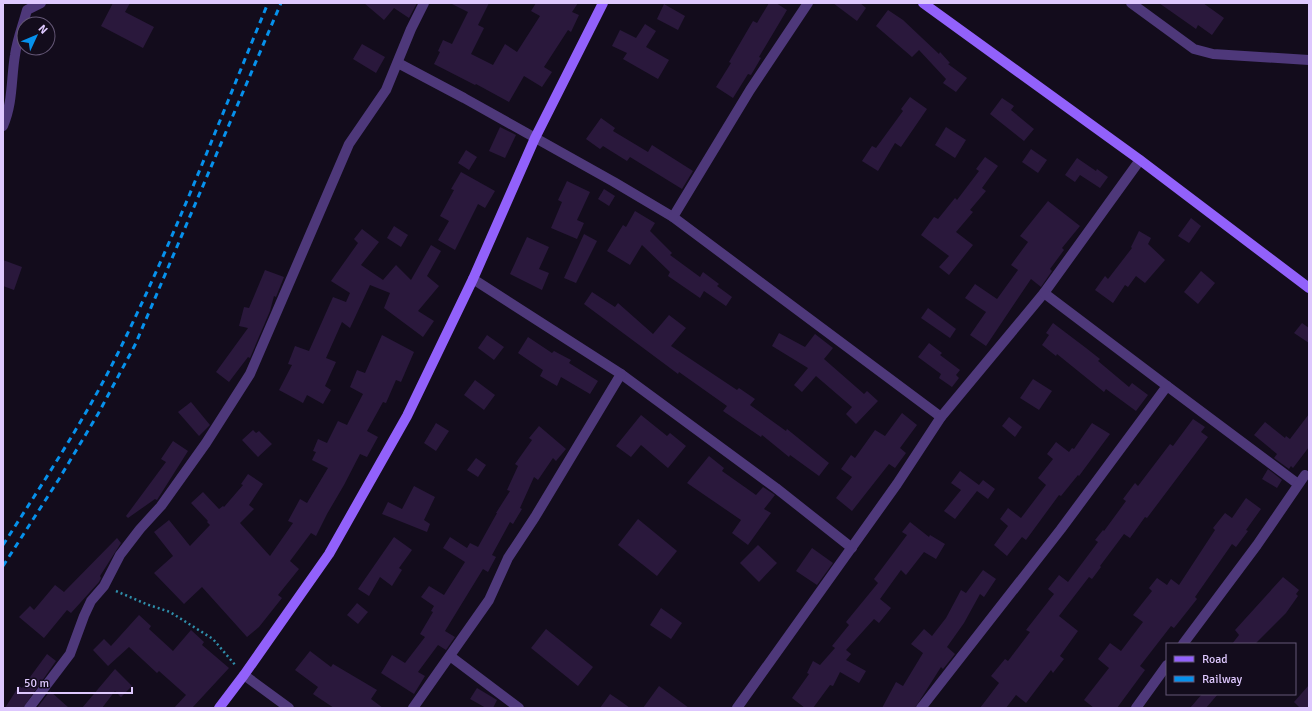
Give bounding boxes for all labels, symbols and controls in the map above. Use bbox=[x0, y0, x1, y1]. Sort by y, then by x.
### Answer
north arrow bbox=[16, 16, 56, 56]
text: N bbox=[35, 22, 50, 37]
legend bbox=[1166, 643, 1296, 695]
text: Road bbox=[1202, 652, 1228, 667]
scale bar bbox=[18, 669, 132, 695]
text: Railway bbox=[1202, 672, 1242, 687]
text: 50 m bbox=[24, 676, 49, 691]

